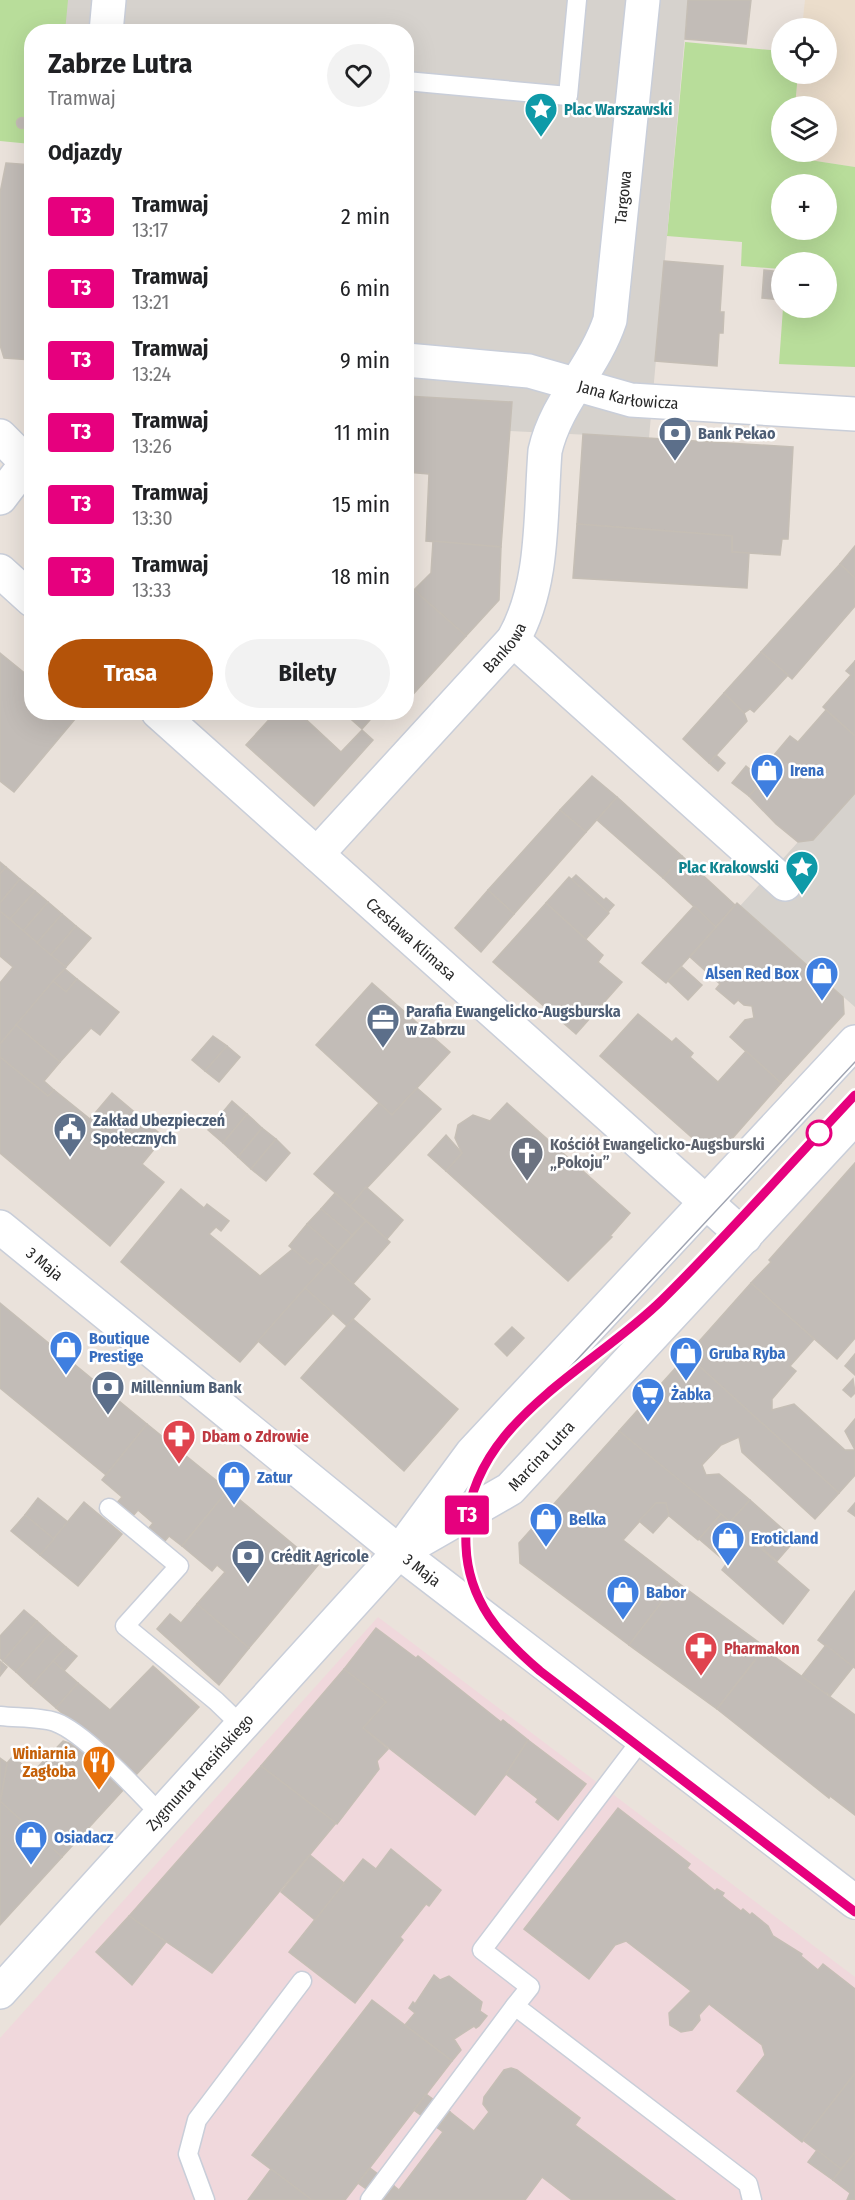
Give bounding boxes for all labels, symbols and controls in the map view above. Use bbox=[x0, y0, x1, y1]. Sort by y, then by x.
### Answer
map controls bbox=[771, 18, 837, 318]
button: locate bbox=[771, 18, 837, 84]
button: heart bbox=[327, 44, 390, 107]
text: Zabrze Lutra bbox=[48, 47, 192, 80]
text: Tramwaj bbox=[48, 86, 116, 110]
place icon: Plac Warszawski bbox=[523, 91, 559, 138]
button: layers bbox=[771, 96, 837, 162]
place label: Plac Warszawski bbox=[564, 100, 672, 119]
text: Odjazdy bbox=[48, 139, 122, 166]
street label: Targowa bbox=[611, 169, 635, 225]
button: + bbox=[771, 174, 837, 240]
text: Tramwaj bbox=[132, 191, 208, 218]
text: T3 bbox=[71, 203, 91, 229]
text: 2 min bbox=[341, 203, 390, 230]
text: 13:17 bbox=[132, 218, 168, 242]
button: − bbox=[771, 252, 837, 318]
text: Tramwaj bbox=[132, 263, 208, 290]
text: T3 bbox=[71, 275, 91, 301]
text: 6 min bbox=[340, 275, 390, 302]
text: 13:21 bbox=[132, 290, 169, 314]
text: Tramwaj bbox=[132, 335, 208, 362]
text: T3 bbox=[71, 347, 91, 373]
text: 9 min bbox=[340, 347, 390, 374]
text: 13:24 bbox=[132, 362, 171, 386]
street label: Jana Karłowicza bbox=[576, 376, 679, 413]
text: Tramwaj bbox=[132, 407, 208, 434]
bank icon: Bank Pekao bbox=[657, 415, 693, 462]
text: T3 bbox=[71, 419, 91, 445]
text: 11 min bbox=[334, 419, 390, 446]
place label: Bank Pekao bbox=[698, 424, 776, 443]
text: 13:26 bbox=[132, 434, 172, 458]
text: Tramwaj bbox=[132, 479, 208, 506]
text: T3 bbox=[71, 491, 91, 517]
text: 15 min bbox=[332, 491, 390, 518]
text: 13:30 bbox=[132, 506, 173, 530]
text: Tramwaj bbox=[132, 551, 208, 578]
text: T3 bbox=[71, 563, 91, 589]
text: 18 min bbox=[331, 563, 390, 590]
text: 13:33 bbox=[132, 578, 171, 602]
street label: Bankowa bbox=[479, 620, 530, 677]
button: Trasa bbox=[48, 639, 213, 708]
button: Bilety bbox=[225, 639, 390, 708]
shop icon: Irena bbox=[749, 752, 785, 799]
place label: Irena bbox=[790, 761, 824, 780]
place icon: Plac Krakowski bbox=[784, 849, 820, 896]
place label: Plac Krakowski bbox=[679, 858, 779, 877]
street label: Czesława Klimasa bbox=[362, 894, 460, 984]
shop icon: Alsen Red Box bbox=[804, 955, 840, 1002]
place label: Alsen Red Box bbox=[704, 964, 799, 983]
office icon: Parafia Ewangelicko-Augsburska w Zabrzu bbox=[365, 1002, 401, 1049]
place label: Parafia Ewangelicko-Augsburska w Zabrzu bbox=[406, 1002, 621, 1039]
public building icon: Zakład Ubezpieczeń Społecznych bbox=[52, 1111, 88, 1158]
place label: Zakład Ubezpieczeń Społecznych bbox=[93, 1111, 225, 1148]
unlabelled marker bbox=[806, 1120, 832, 1146]
church icon: Kościół Ewangelicko-Augsburski „Pokoju” bbox=[509, 1135, 545, 1182]
place label: Kościół Ewangelicko-Augsburski „Pokoju” bbox=[550, 1135, 765, 1172]
street label: 3 Maja bbox=[22, 1243, 67, 1285]
shop icon: Boutique Prestige bbox=[48, 1329, 84, 1376]
place label: Boutique Prestige bbox=[89, 1329, 150, 1366]
shop icon: Gruba Ryba bbox=[668, 1335, 704, 1382]
place label: Gruba Ryba bbox=[709, 1344, 786, 1363]
bank icon: Millennium Bank bbox=[90, 1369, 126, 1416]
supermarket icon: Żabka bbox=[630, 1376, 666, 1423]
place label: Millennium Bank bbox=[131, 1378, 242, 1397]
place label: Żabka bbox=[671, 1385, 711, 1404]
street label: Marcina Lutra bbox=[504, 1417, 579, 1495]
pharmacy icon: Dbam o Zdrowie bbox=[161, 1418, 197, 1465]
place label: Dbam o Zdrowie bbox=[202, 1427, 309, 1446]
shop icon: Zatur bbox=[216, 1459, 252, 1506]
place label: Zatur bbox=[257, 1468, 293, 1487]
line badge: T3 bbox=[440, 1496, 494, 1534]
shop icon: Belka bbox=[528, 1501, 564, 1548]
text: T3 bbox=[457, 1502, 477, 1528]
place label: Belka bbox=[569, 1510, 606, 1529]
shop icon: Eroticland bbox=[710, 1520, 746, 1567]
place label: Eroticland bbox=[751, 1529, 818, 1548]
bank icon: Crédit Agricole bbox=[230, 1538, 266, 1585]
place label: Crédit Agricole bbox=[271, 1547, 369, 1566]
street label: 3 Maja bbox=[400, 1550, 445, 1591]
shop icon: Babor bbox=[605, 1574, 641, 1621]
place label: Babor bbox=[646, 1583, 686, 1602]
pharmacy icon: Pharmakon bbox=[683, 1630, 719, 1677]
place label: Pharmakon bbox=[724, 1639, 800, 1658]
street label: Zygmunta Krasińskiego bbox=[142, 1710, 257, 1834]
place label: Winiarnia Zagłoba bbox=[13, 1744, 76, 1781]
restaurant icon: Winiarnia Zagłoba bbox=[81, 1744, 117, 1791]
shop icon: Osiadacz bbox=[13, 1819, 49, 1866]
place label: Osiadacz bbox=[54, 1828, 114, 1847]

